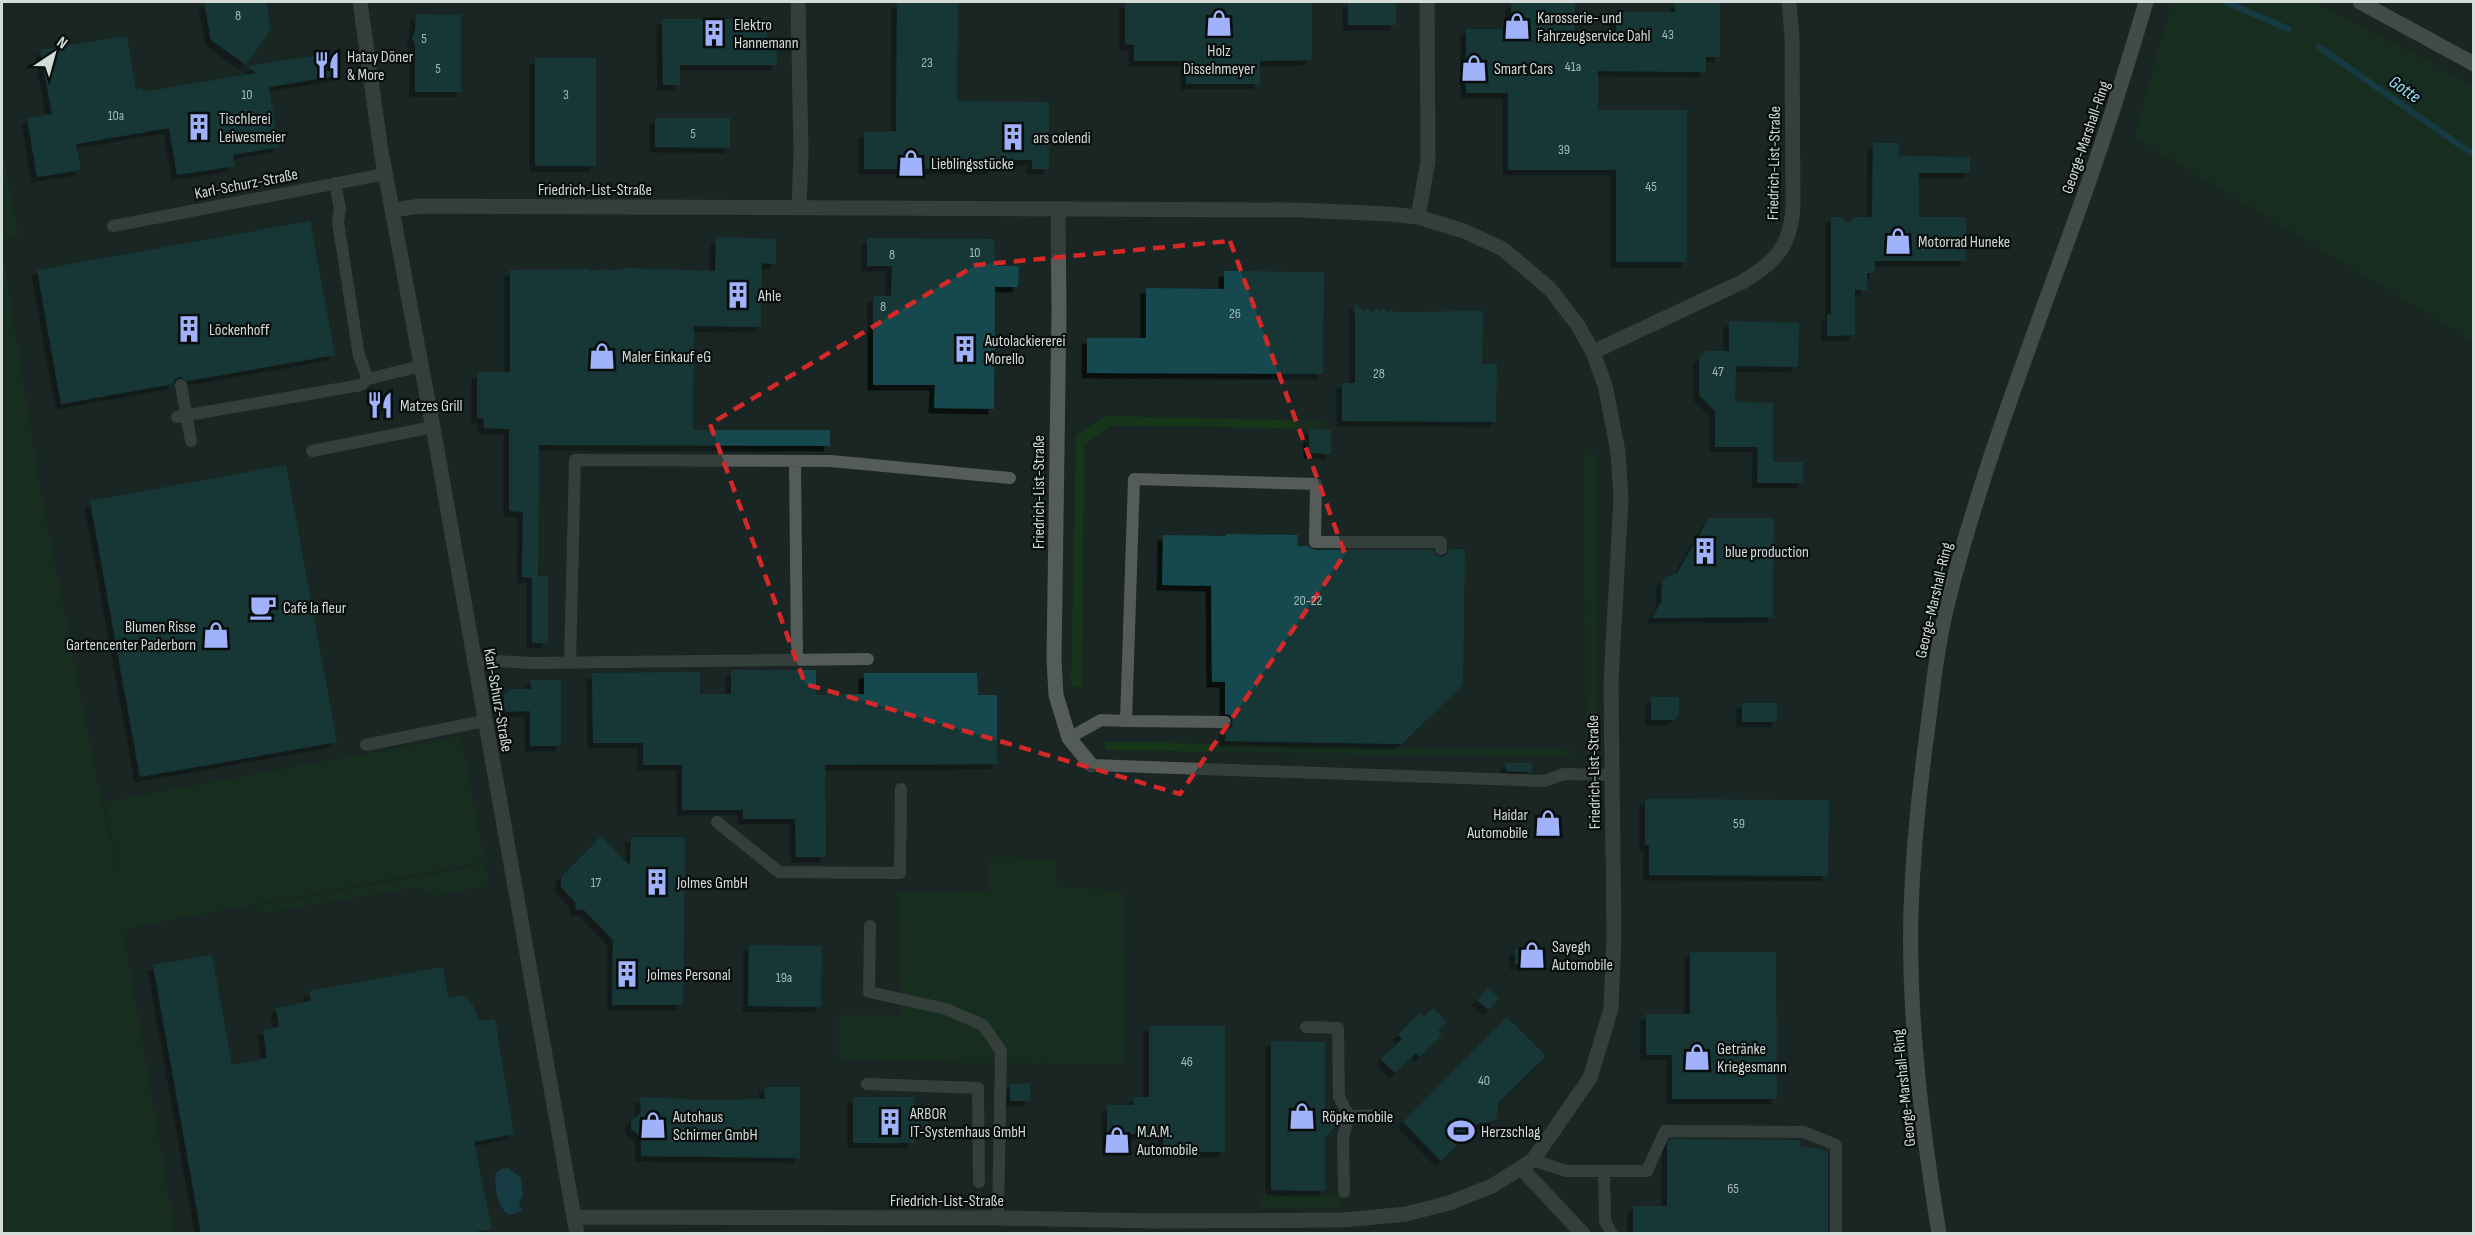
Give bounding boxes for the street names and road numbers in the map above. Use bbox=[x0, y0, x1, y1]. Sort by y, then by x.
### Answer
street label: George-Marshall-Ring bbox=[2058, 79, 2115, 196]
street label: Friedrich-List-Straße bbox=[1764, 106, 1785, 220]
street label: Karl-Schurz-Straße bbox=[193, 165, 300, 204]
street label: Friedrich-List-Straße bbox=[538, 181, 652, 200]
street label: Friedrich-List-Straße bbox=[1030, 435, 1049, 549]
street label: George-Marshall-Ring bbox=[1912, 541, 1957, 660]
street label: Karl-Schurz-Straße bbox=[479, 647, 516, 754]
street label: Friedrich-List-Straße bbox=[1584, 715, 1605, 829]
street label: George-Marshall-Ring bbox=[1889, 1028, 1920, 1148]
street label: Friedrich-List-Straße bbox=[890, 1192, 1004, 1211]

